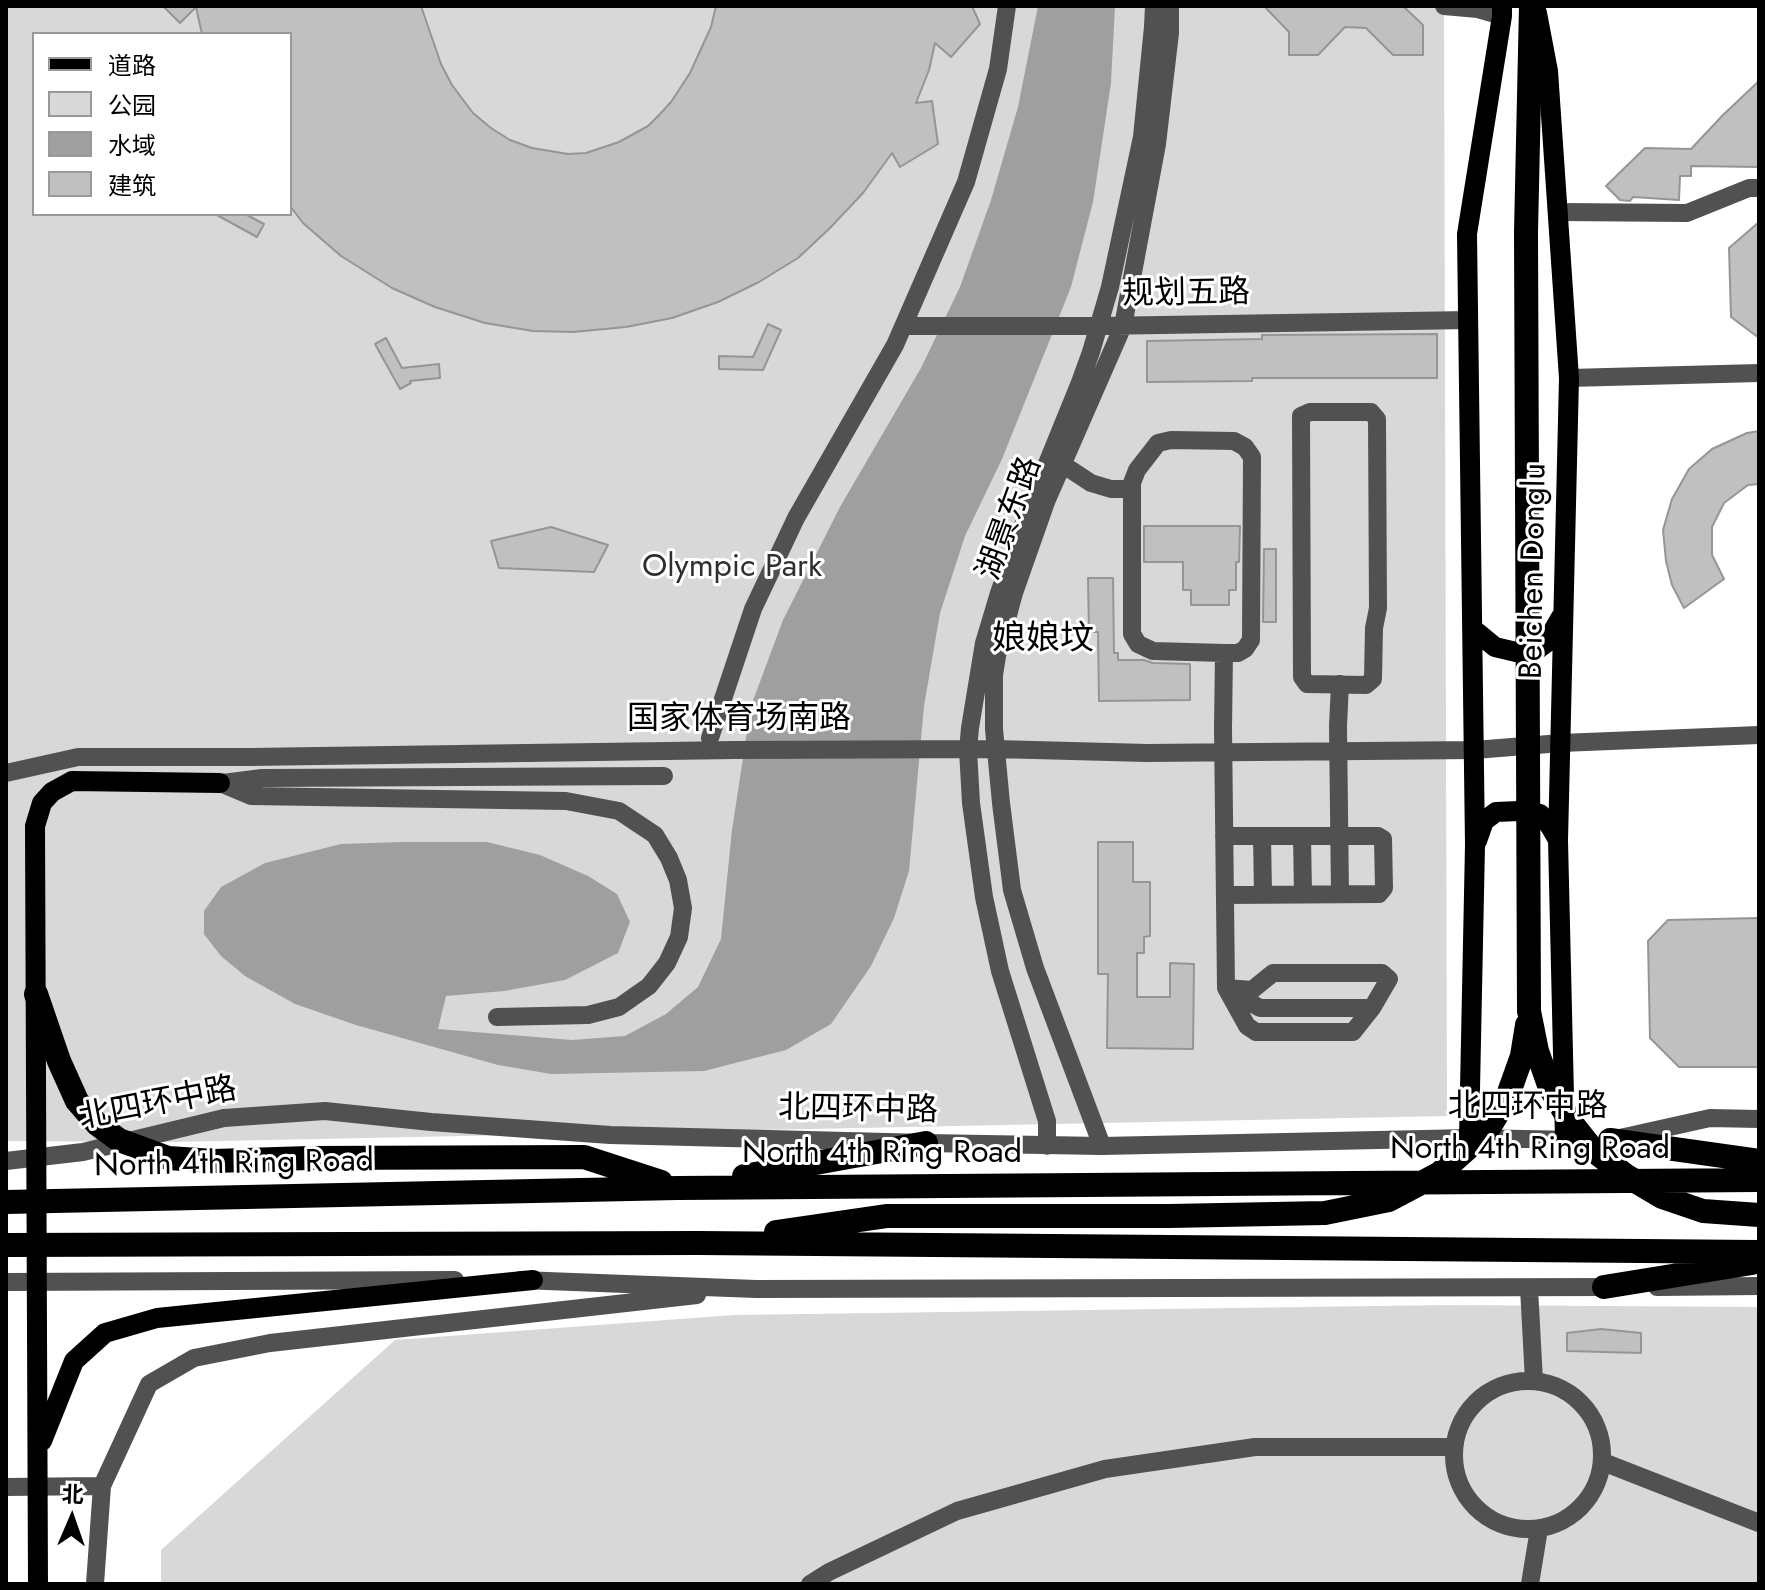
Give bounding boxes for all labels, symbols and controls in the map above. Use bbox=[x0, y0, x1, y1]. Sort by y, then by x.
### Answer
legend bbox=[32, 32, 292, 216]
text: 道路 bbox=[108, 48, 156, 83]
text: 公园 bbox=[108, 88, 156, 123]
text: 水域 bbox=[108, 128, 156, 163]
text: 建筑 bbox=[108, 168, 156, 203]
street label: 规划五路 bbox=[1122, 275, 1250, 315]
street label: 湖景东路 bbox=[971, 452, 1051, 586]
street label: Beichen Donglu bbox=[1514, 463, 1556, 679]
park label: Olympic Park bbox=[642, 549, 822, 587]
district label: 娘娘坟 bbox=[992, 621, 1094, 661]
street label: 国家体育场南路 bbox=[627, 701, 851, 739]
street label: 北四环中路 bbox=[76, 1071, 240, 1139]
street label: 北四环中路 bbox=[1448, 1089, 1608, 1127]
street label: 北四环中路 bbox=[778, 1090, 938, 1132]
street label: North 4th Ring Road bbox=[1390, 1131, 1670, 1169]
street label: North 4th Ring Road bbox=[742, 1135, 1022, 1173]
street label: North 4th Ring Road bbox=[94, 1143, 374, 1187]
north arrow bbox=[32, 1478, 112, 1558]
text: 北 bbox=[61, 1478, 84, 1510]

